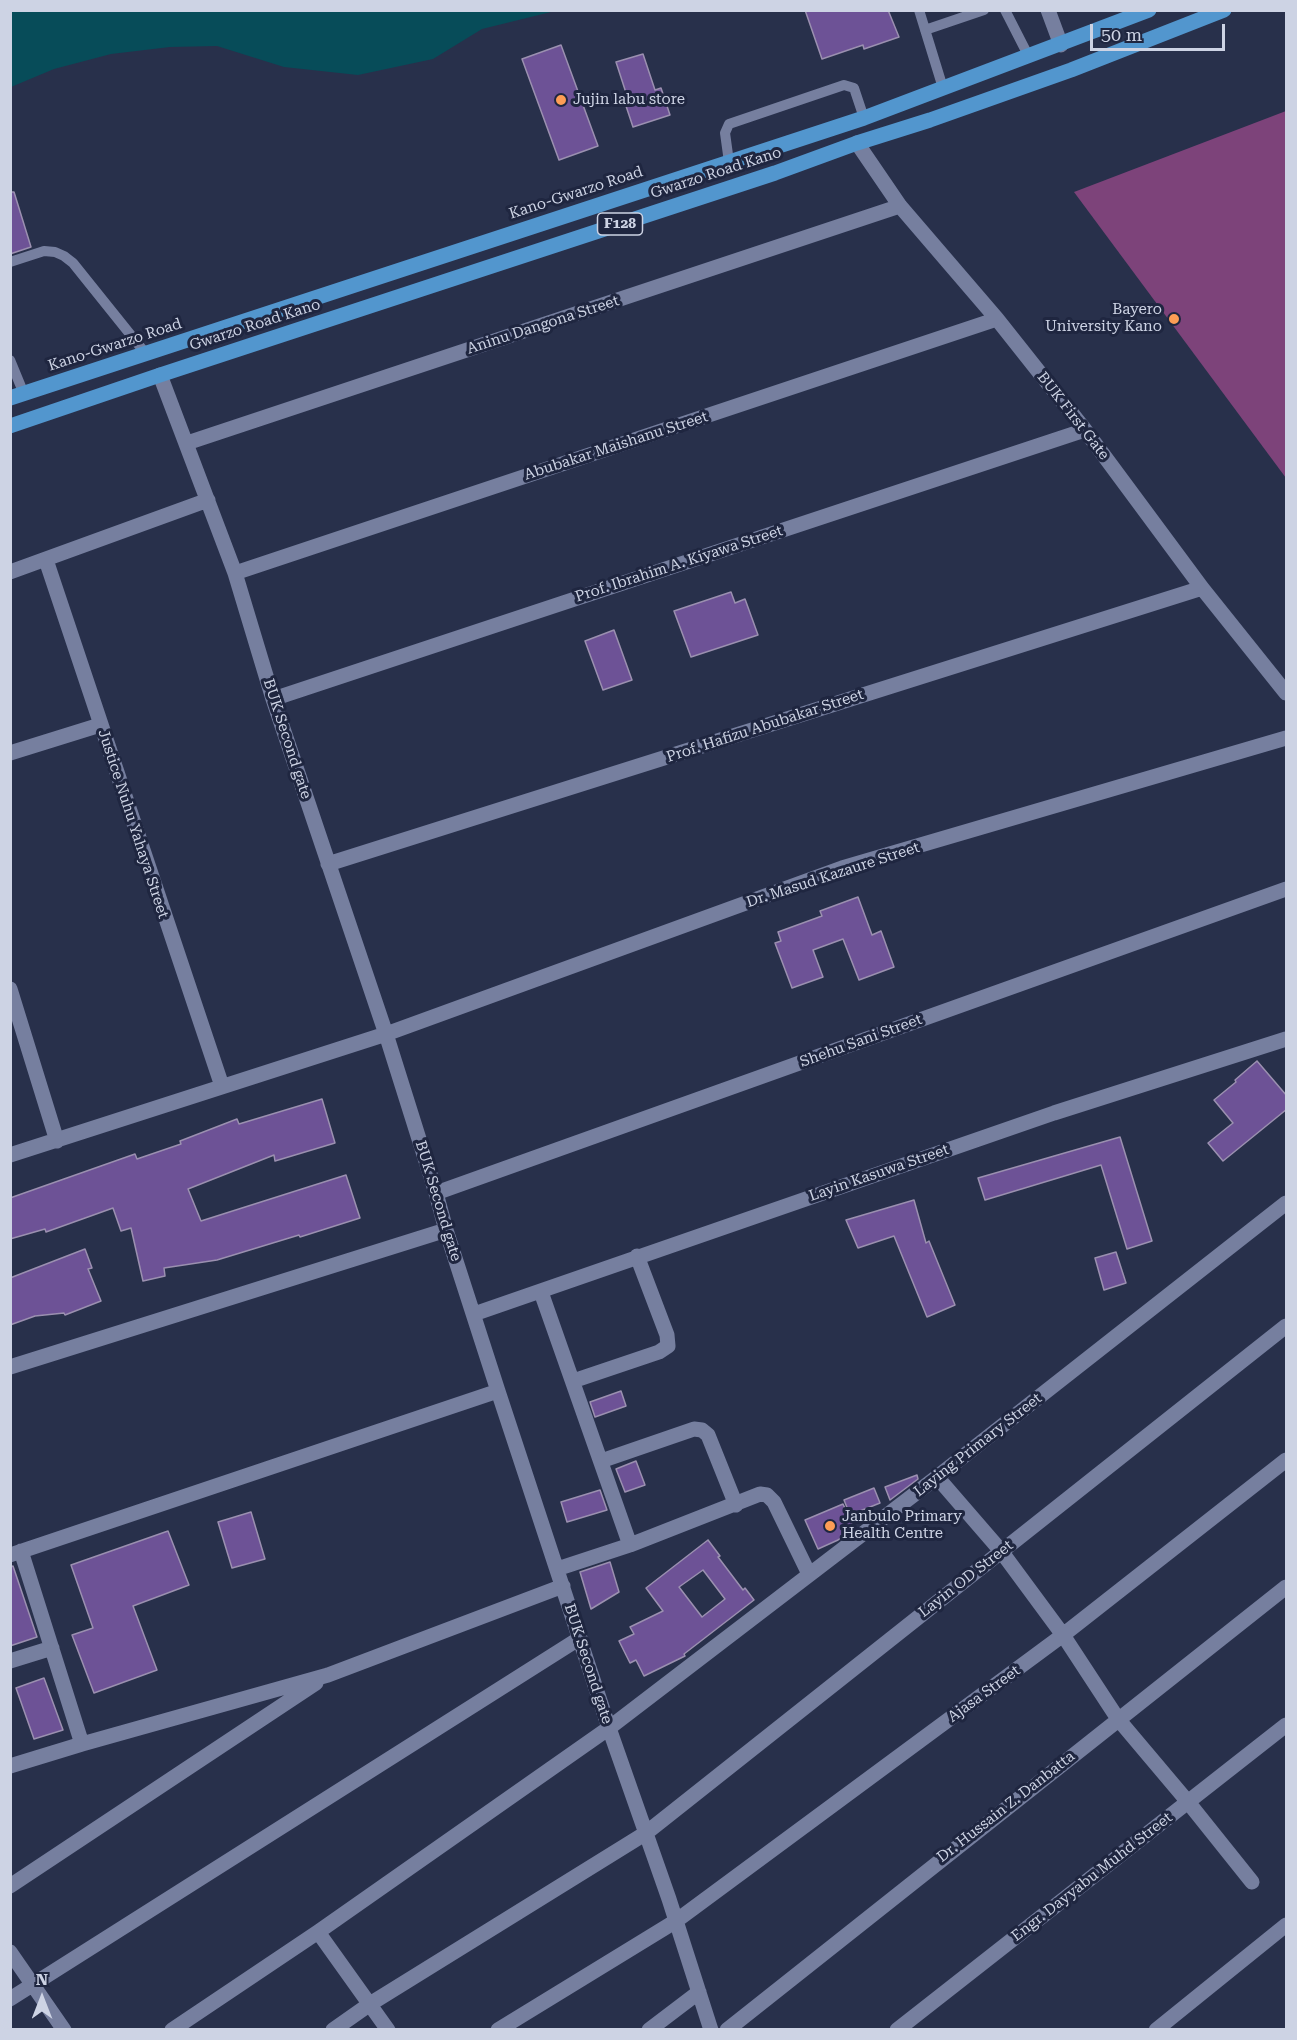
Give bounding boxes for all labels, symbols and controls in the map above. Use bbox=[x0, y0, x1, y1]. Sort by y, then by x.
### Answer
scale bar bbox=[1093, 12, 1228, 50]
text: 50 m bbox=[1101, 24, 1142, 45]
place label: Jujin labu store bbox=[573, 91, 685, 109]
marker: Jujin labu store bbox=[554, 93, 568, 107]
street label: Gwarzo Road Kano bbox=[648, 143, 784, 203]
street label: Kano-Gwarzo Road bbox=[507, 163, 645, 223]
road number: F128 bbox=[598, 213, 642, 235]
street label: Aninu Dangona Street bbox=[465, 292, 621, 358]
street label: Gwarzo Road Kano bbox=[187, 295, 323, 355]
place label: Bayero University Kano bbox=[1045, 301, 1162, 336]
marker: Bayero University Kano bbox=[1167, 312, 1181, 326]
street label: Kano-Gwarzo Road bbox=[46, 315, 184, 375]
street label: BUK First Gate bbox=[1033, 368, 1113, 464]
street label: Abubakar Maishanu Street bbox=[522, 408, 710, 484]
street label: Prof. Ibrahim A. Kiyawa Street bbox=[573, 522, 785, 606]
street label: BUK Second gate bbox=[259, 677, 315, 801]
street label: Prof. Hafizu Abubakar Street bbox=[664, 686, 866, 766]
street label: Justice Nuhu Yahaya Street bbox=[94, 727, 172, 921]
street label: Dr. Masud Kazaure Street bbox=[744, 838, 922, 912]
street label: Shehu Sani Street bbox=[797, 1011, 925, 1071]
street label: BUK Second gate bbox=[411, 1138, 465, 1264]
street label: Layin Kasuwa Street bbox=[807, 1141, 951, 1205]
street label: Laying Primary Street bbox=[910, 1389, 1046, 1501]
place label: Janbulo Primary Health Centre bbox=[842, 1508, 962, 1543]
marker: Janbulo Primary Health Centre bbox=[823, 1519, 837, 1533]
street label: Layin OD Street bbox=[915, 1537, 1017, 1621]
street label: BUK Second gate bbox=[560, 1602, 616, 1726]
street label: Ajasa Street bbox=[944, 1662, 1024, 1726]
street label: Dr. Hussain Z. Danbatta bbox=[933, 1748, 1079, 1866]
street label: Engr. Dayyabu Muhd Street bbox=[1008, 1809, 1176, 1945]
north arrow bbox=[12, 1968, 72, 2028]
text: N bbox=[36, 1970, 48, 1989]

